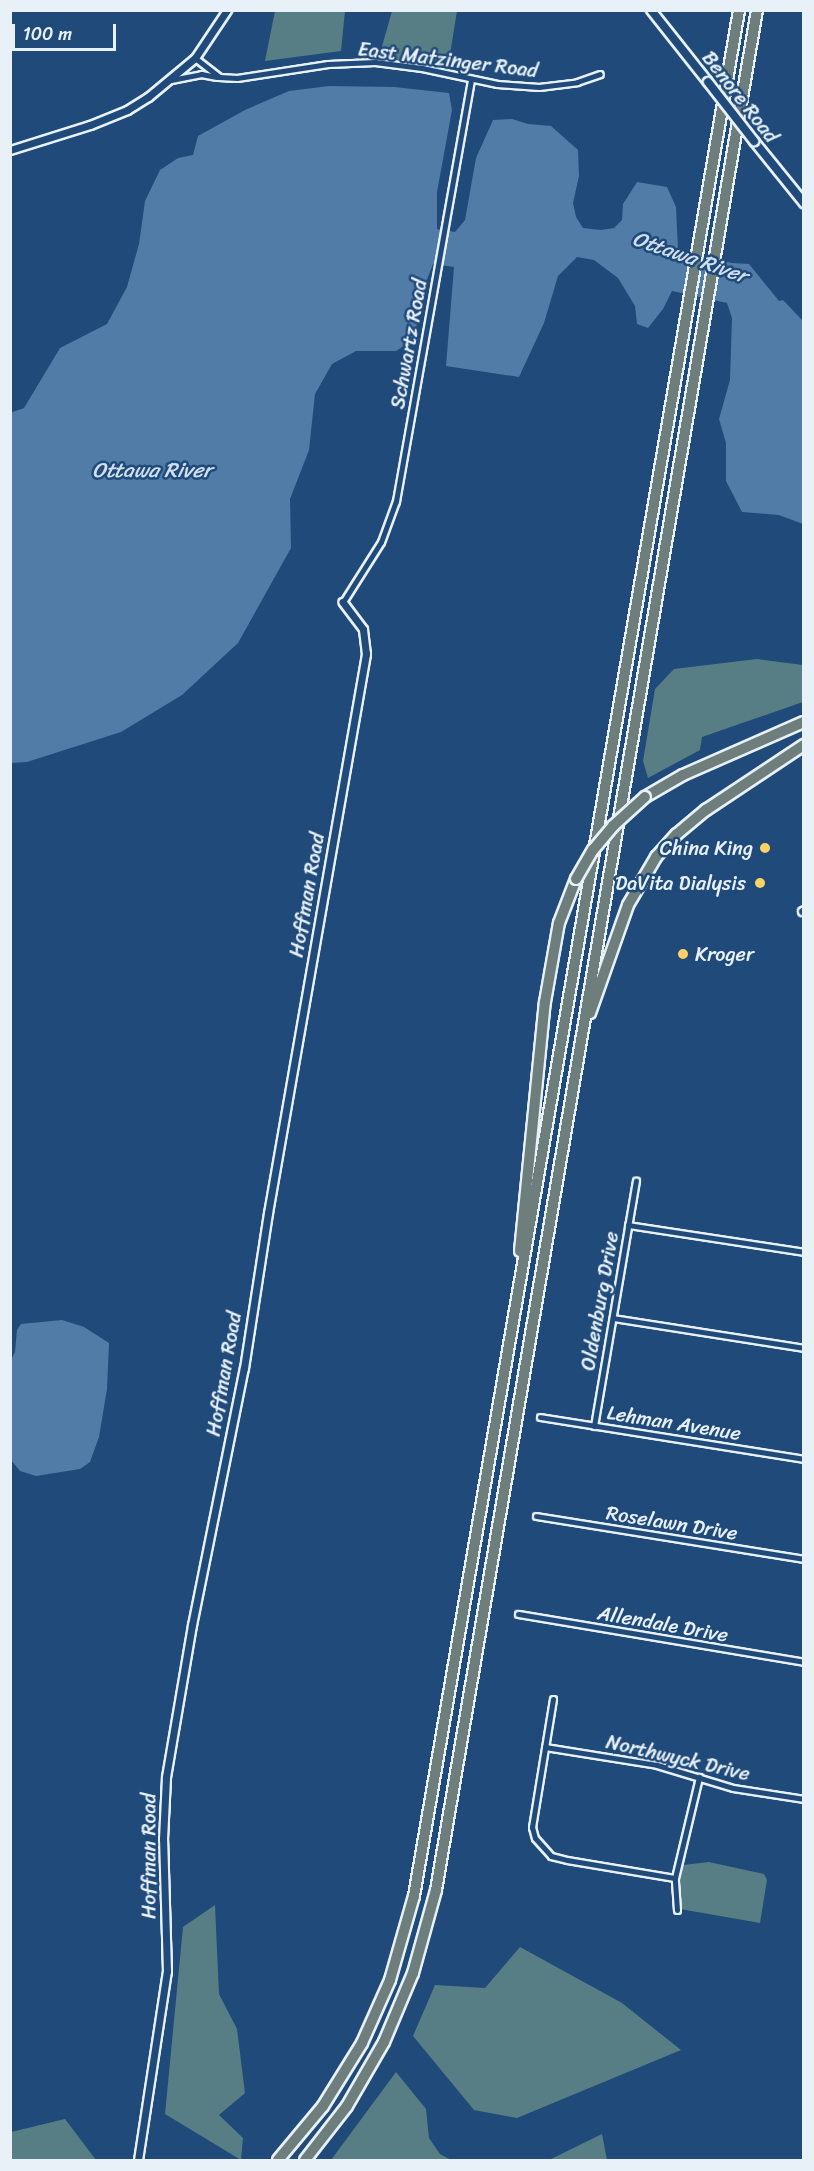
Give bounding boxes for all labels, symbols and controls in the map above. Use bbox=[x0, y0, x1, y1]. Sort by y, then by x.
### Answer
scale bar bbox=[15, 12, 118, 50]
text: 100 m bbox=[23, 18, 72, 50]
street label: East Matzinger Road bbox=[357, 37, 539, 83]
street label: Benore Road bbox=[697, 46, 783, 148]
water label: Ottawa River bbox=[629, 226, 751, 288]
street label: Schwartz Road bbox=[386, 277, 432, 411]
water label: Ottawa River bbox=[92, 457, 212, 483]
street label: Hoffman Road bbox=[284, 831, 330, 959]
place label: China King bbox=[660, 836, 753, 860]
marker: China King bbox=[758, 841, 772, 855]
place label: DaVita Dialysis bbox=[616, 871, 746, 895]
marker: DaVita Dialysis bbox=[751, 874, 769, 892]
place label: Kroger bbox=[695, 942, 754, 966]
marker: Kroger bbox=[676, 947, 690, 961]
street label: Oldenburg Drive bbox=[576, 1230, 624, 1372]
street label: Hoffman Road bbox=[201, 1310, 247, 1438]
street label: Lehman Avenue bbox=[605, 1401, 743, 1445]
street label: Roselawn Drive bbox=[605, 1501, 739, 1545]
street label: Allendale Drive bbox=[596, 1601, 730, 1647]
street label: Northwyck Drive bbox=[604, 1730, 752, 1786]
street label: Hoffman Road bbox=[137, 1793, 161, 1919]

